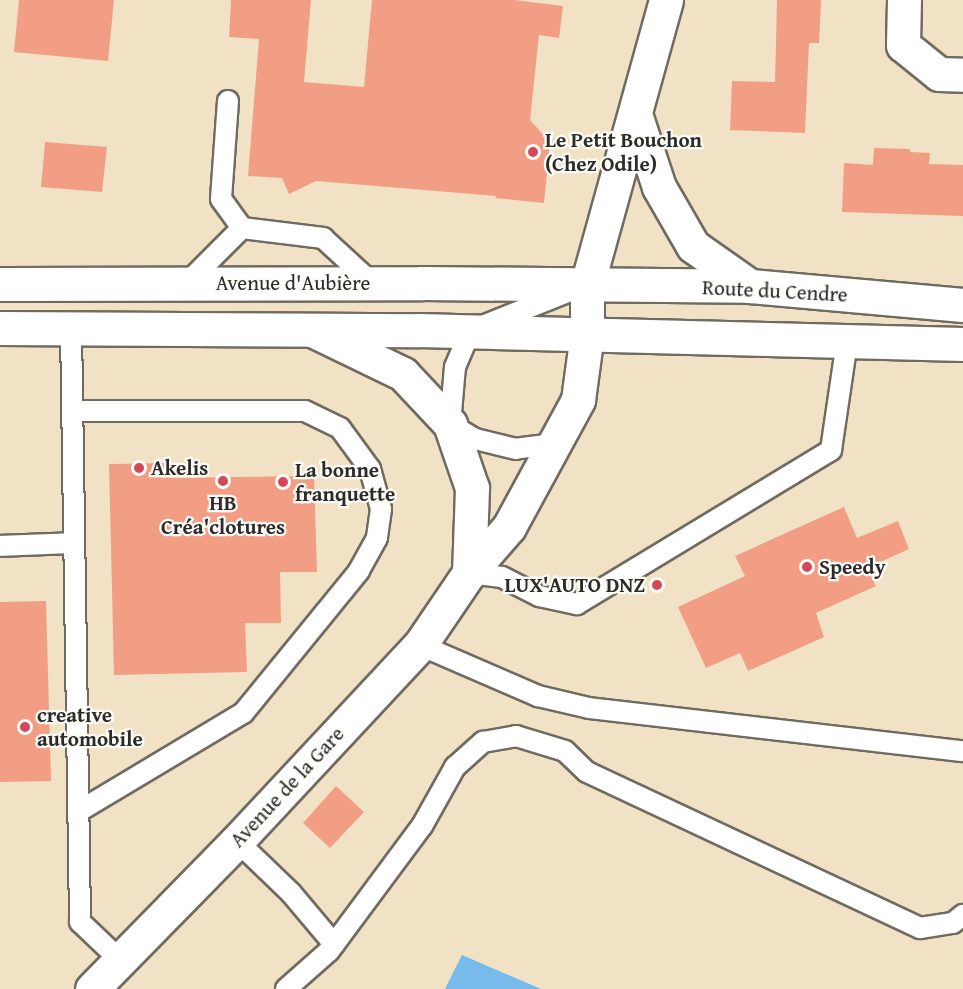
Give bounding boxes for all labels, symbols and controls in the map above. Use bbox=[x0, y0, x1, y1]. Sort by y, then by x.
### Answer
place label: Le Petit Bouchon (Chez Odile) bbox=[545, 127, 702, 177]
marker: Le Petit Bouchon (Chez Odile) bbox=[526, 145, 540, 159]
street label: Avenue d'Aubière bbox=[216, 270, 370, 296]
street label: Route du Cendre bbox=[702, 275, 848, 307]
place label: Akelis bbox=[151, 455, 208, 481]
place label: La bonne franquette bbox=[295, 457, 395, 507]
marker: Akelis bbox=[132, 461, 146, 475]
marker: HB Créa'clotures bbox=[216, 474, 230, 488]
marker: La bonne franquette bbox=[276, 475, 290, 489]
place label: HB Créa'clotures bbox=[161, 490, 285, 540]
place label: Speedy bbox=[819, 554, 885, 580]
marker: Speedy bbox=[800, 560, 814, 574]
place label: LUX'AUTO DNZ bbox=[504, 572, 645, 598]
marker: LUX'AUTO DNZ bbox=[650, 578, 664, 592]
place label: creative automobile bbox=[37, 702, 143, 752]
marker: creative automobile bbox=[18, 720, 32, 734]
street label: Avenue de la Gare bbox=[225, 721, 349, 853]

